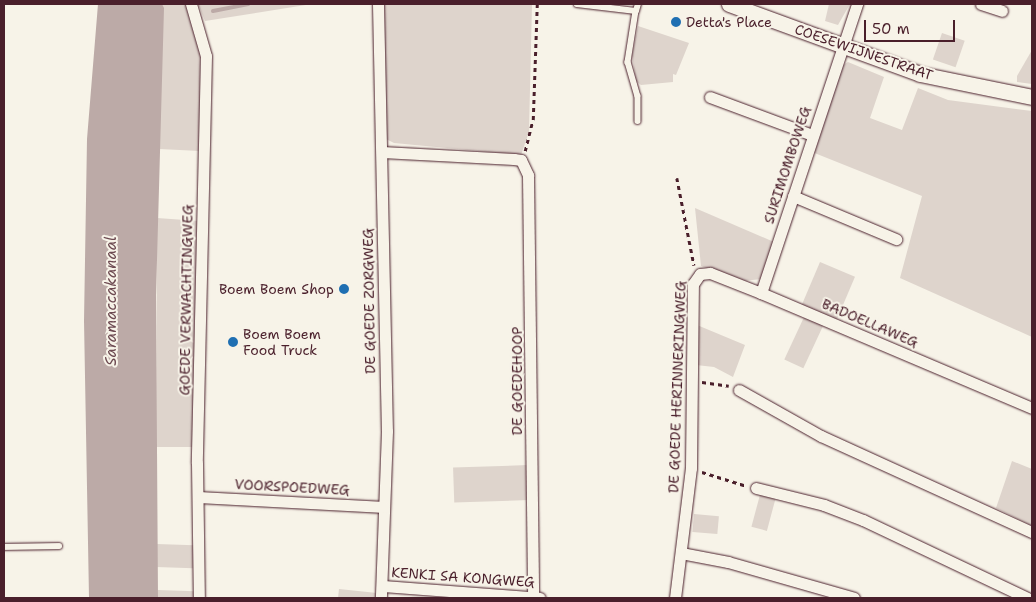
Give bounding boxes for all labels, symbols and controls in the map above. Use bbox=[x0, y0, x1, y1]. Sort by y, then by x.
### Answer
scale bar bbox=[866, 10, 957, 42]
place label: Detta's Place bbox=[686, 14, 772, 30]
marker: Detta's Place bbox=[670, 16, 682, 28]
text: 50 m bbox=[872, 19, 910, 39]
street label: COESEWIJNESTRAAT bbox=[793, 20, 935, 84]
street label: SURIMOMBOWEG bbox=[760, 104, 814, 226]
street label: GOEDE VERWACHTINGWEG bbox=[176, 204, 196, 396]
street label: DE GOEDE ZORGWEG bbox=[359, 228, 379, 374]
water label: Saramaccakanaal bbox=[103, 236, 121, 366]
place label: Boem Boem Shop bbox=[219, 281, 334, 297]
street label: DE GOEDE HERINNERINGWEG bbox=[665, 281, 689, 493]
marker: Boem Boem Shop bbox=[338, 283, 350, 295]
street label: BADOELLAWEG bbox=[819, 295, 921, 351]
place label: Boem Boem Food Truck bbox=[243, 326, 321, 358]
street label: DE GOEDEHOOP bbox=[509, 327, 525, 435]
marker: Boem Boem Food Truck bbox=[227, 336, 239, 348]
street label: VOORSPOEDWEG bbox=[234, 476, 350, 498]
street label: KENKI SA KONGWEG bbox=[391, 564, 535, 590]

